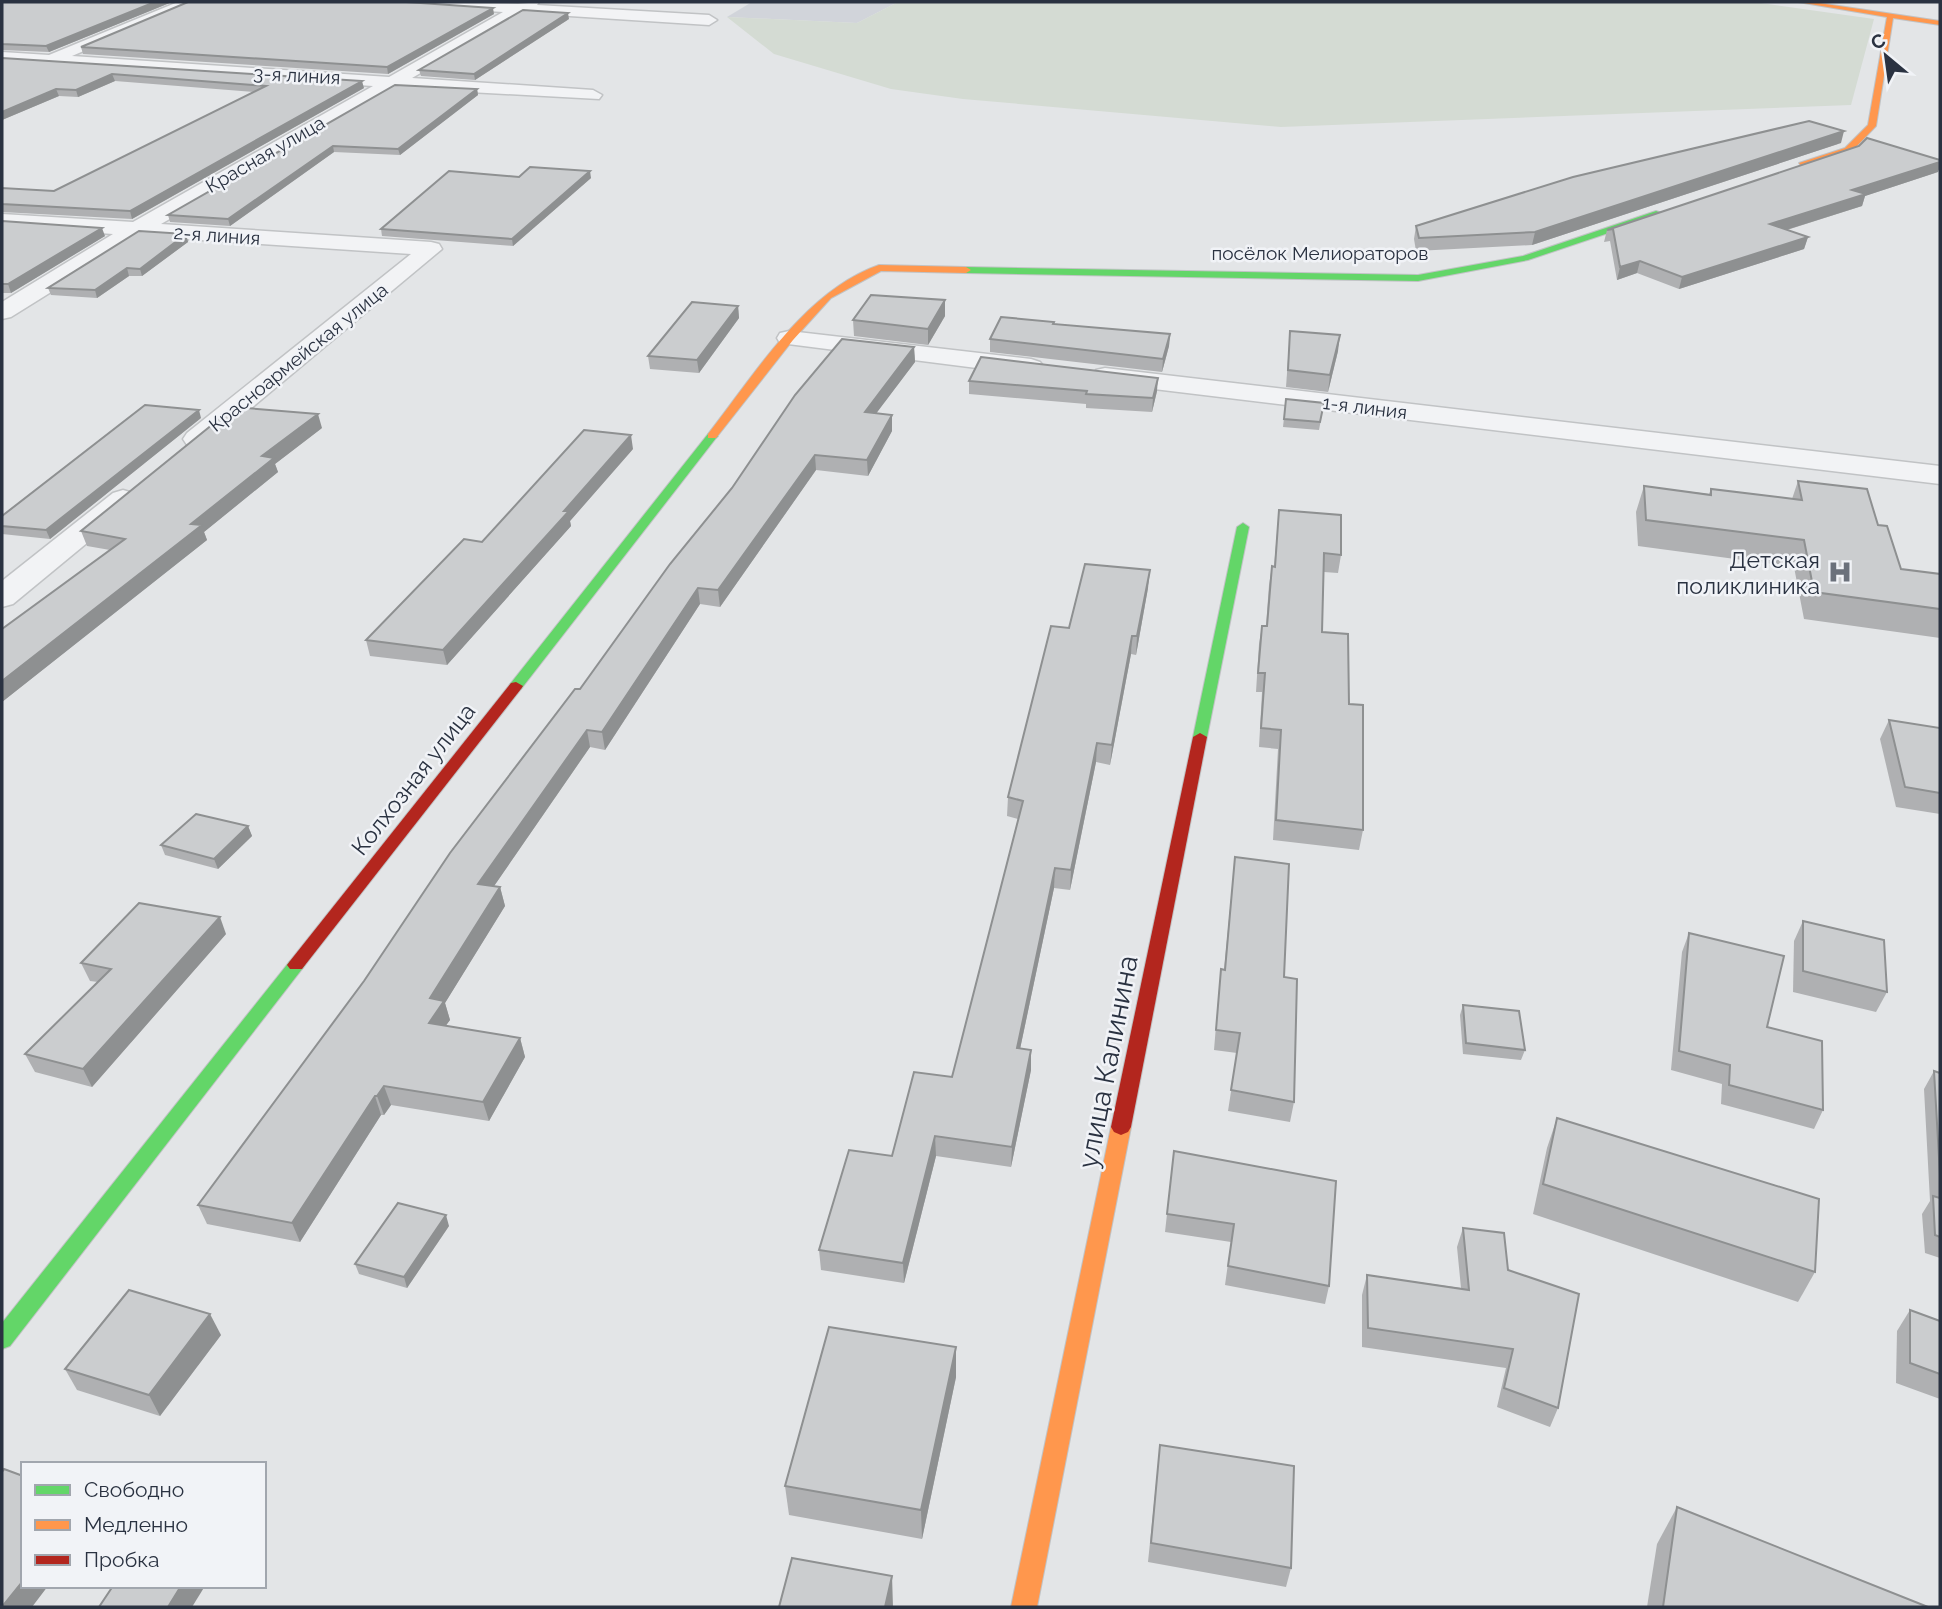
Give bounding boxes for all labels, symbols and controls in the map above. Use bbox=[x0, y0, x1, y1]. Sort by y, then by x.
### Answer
north arrow bbox=[1851, 21, 1921, 91]
text: С bbox=[1867, 28, 1889, 54]
street label: 3-я линия bbox=[253, 62, 341, 88]
street label: Красная улица bbox=[202, 111, 328, 197]
street label: 2-я линия bbox=[173, 221, 261, 249]
street label: посёлок Мелиораторов bbox=[1212, 242, 1428, 264]
street label: Красноармейская улица bbox=[204, 278, 392, 436]
street label: 1-я линия bbox=[1322, 391, 1408, 423]
place label: Детская поликлиника bbox=[1676, 546, 1820, 599]
hospital icon: Детская поликлиника bbox=[1826, 558, 1854, 586]
street label: Колхозная улица bbox=[346, 698, 480, 860]
street label: улица Калинина bbox=[1071, 953, 1145, 1171]
legend bbox=[21, 1462, 266, 1588]
text: Свободно bbox=[84, 1477, 184, 1502]
text: Медленно bbox=[84, 1512, 188, 1537]
text: Пробка bbox=[84, 1547, 160, 1572]

